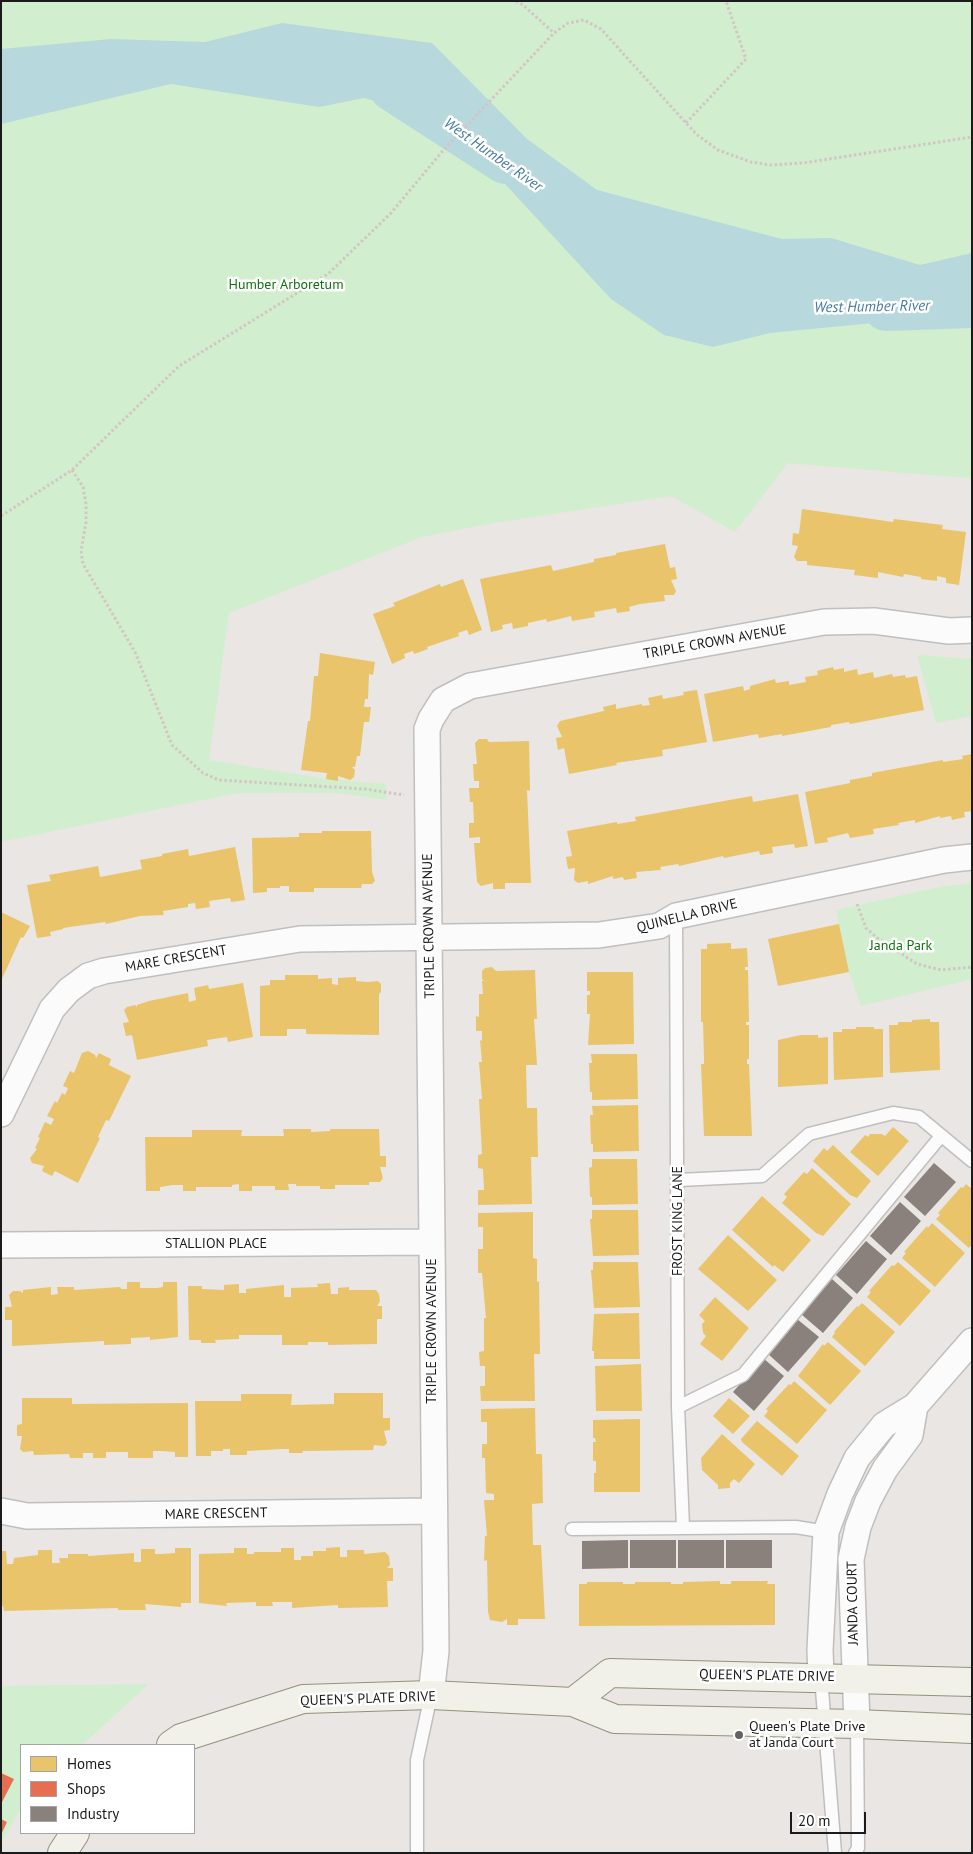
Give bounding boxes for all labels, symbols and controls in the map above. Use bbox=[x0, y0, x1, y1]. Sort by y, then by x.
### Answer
water label: West Humber River bbox=[440, 114, 546, 196]
park label: Humber Arboretum bbox=[228, 277, 344, 293]
water label: West Humber River bbox=[814, 297, 930, 317]
street label: TRIPLE CROWN AVENUE bbox=[642, 621, 788, 663]
street label: TRIPLE CROWN AVENUE bbox=[419, 853, 439, 999]
street label: QUINELLA DRIVE bbox=[635, 895, 739, 937]
park label: Janda Park bbox=[870, 938, 932, 954]
street label: MARE CRESCENT bbox=[124, 942, 228, 976]
street label: FROST KING LANE bbox=[670, 1166, 686, 1276]
street label: STALLION PLACE bbox=[165, 1236, 267, 1252]
street label: TRIPLE CROWN AVENUE bbox=[424, 1258, 440, 1404]
street label: MARE CRESCENT bbox=[164, 1505, 268, 1523]
street label: JANDA COURT bbox=[844, 1561, 862, 1645]
street label: QUEEN'S PLATE DRIVE bbox=[699, 1666, 835, 1686]
street label: QUEEN'S PLATE DRIVE bbox=[300, 1688, 436, 1710]
place label: Queen's Plate Drive at Janda Court bbox=[749, 1719, 865, 1751]
marker: Queen's Plate Drive at Janda Court bbox=[733, 1729, 745, 1741]
legend bbox=[20, 1744, 195, 1834]
text: Homes bbox=[67, 1754, 111, 1773]
text: Shops bbox=[67, 1779, 106, 1798]
scale bar bbox=[793, 1802, 869, 1834]
text: Industry bbox=[67, 1804, 119, 1823]
text: 20 m bbox=[798, 1811, 831, 1830]

